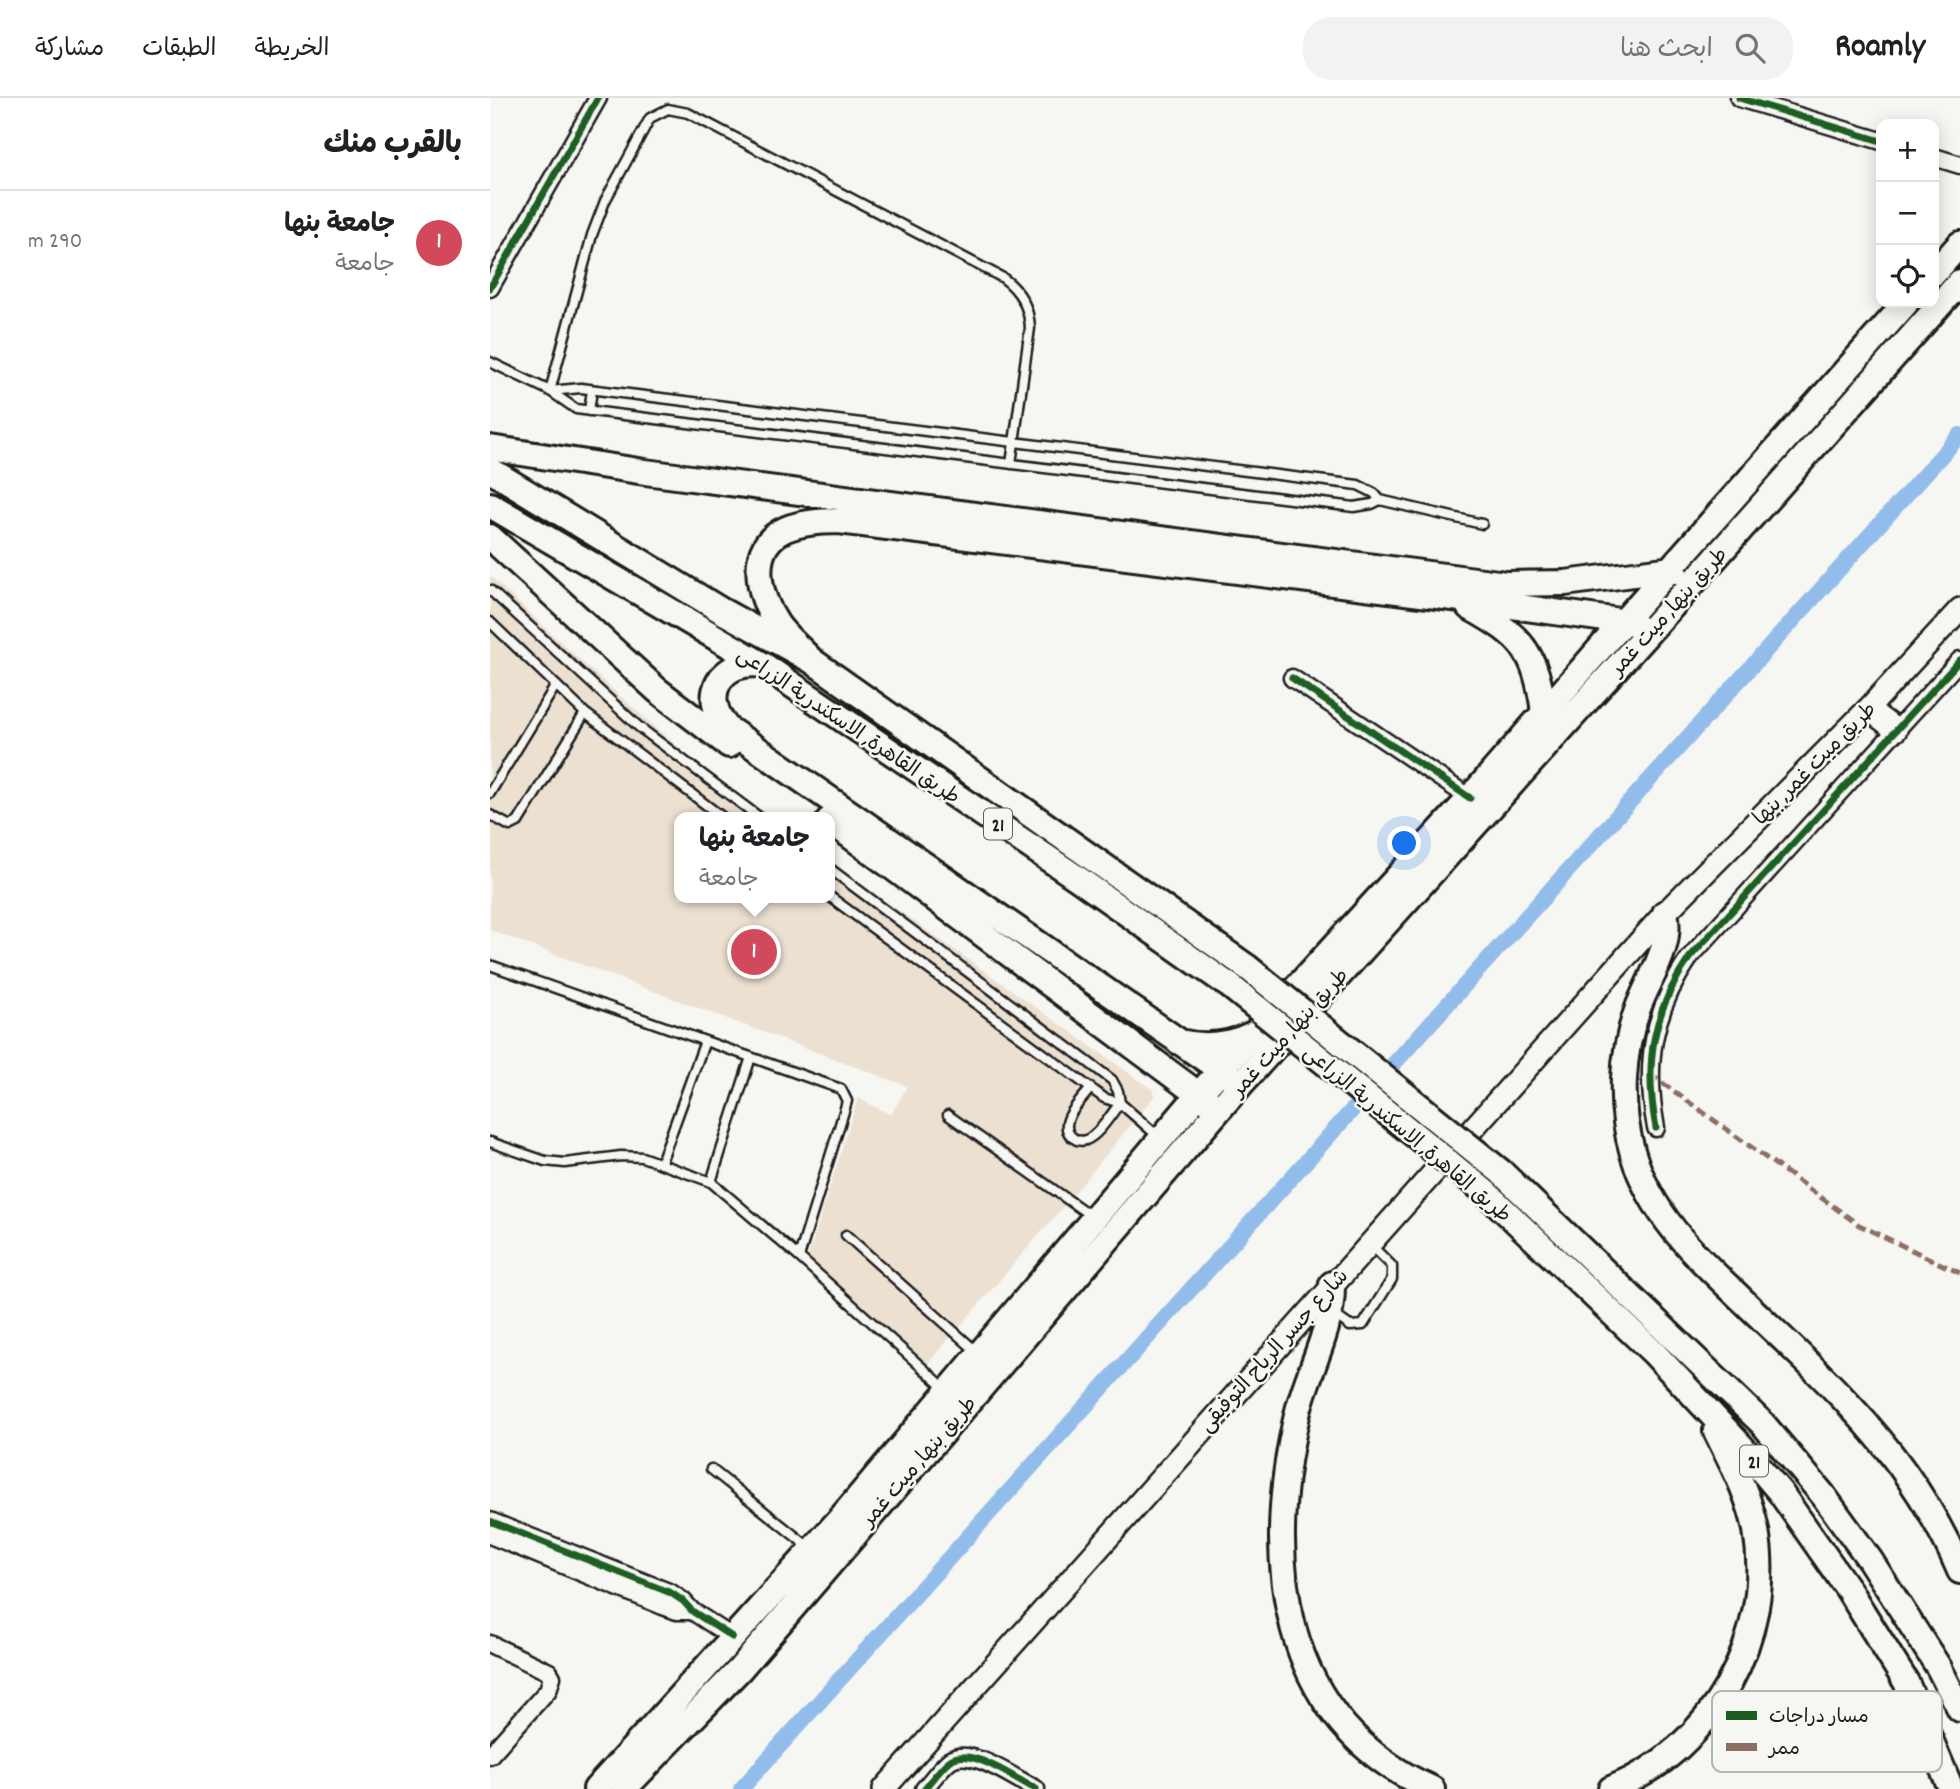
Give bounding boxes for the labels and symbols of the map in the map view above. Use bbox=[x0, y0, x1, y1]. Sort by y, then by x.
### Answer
street label: طريق بنها, ميت غمر bbox=[1603, 542, 1736, 686]
street label: طريق القاهرة, الاسكندرية الزراعى bbox=[730, 641, 965, 814]
street label: طريق ميت غمر, بنها bbox=[1747, 696, 1885, 834]
road number: 21 bbox=[984, 808, 1012, 839]
your location bbox=[1387, 826, 1421, 860]
pin: 1 bbox=[731, 926, 777, 978]
street label: طريق بنها, ميت غمر bbox=[1224, 963, 1357, 1107]
street label: طريق القاهرة, الاسكندرية الزراعى bbox=[1295, 1039, 1517, 1231]
street label: شارع جسر الرياح التوفيقى bbox=[1193, 1264, 1357, 1440]
street label: طريق بنها, ميت غمر bbox=[854, 1391, 985, 1536]
road number: 21 bbox=[1740, 1446, 1768, 1476]
legend bbox=[1712, 1691, 1942, 1772]
text: مسار دراجات bbox=[1769, 1705, 1869, 1732]
text: ممر bbox=[1767, 1737, 1800, 1764]

